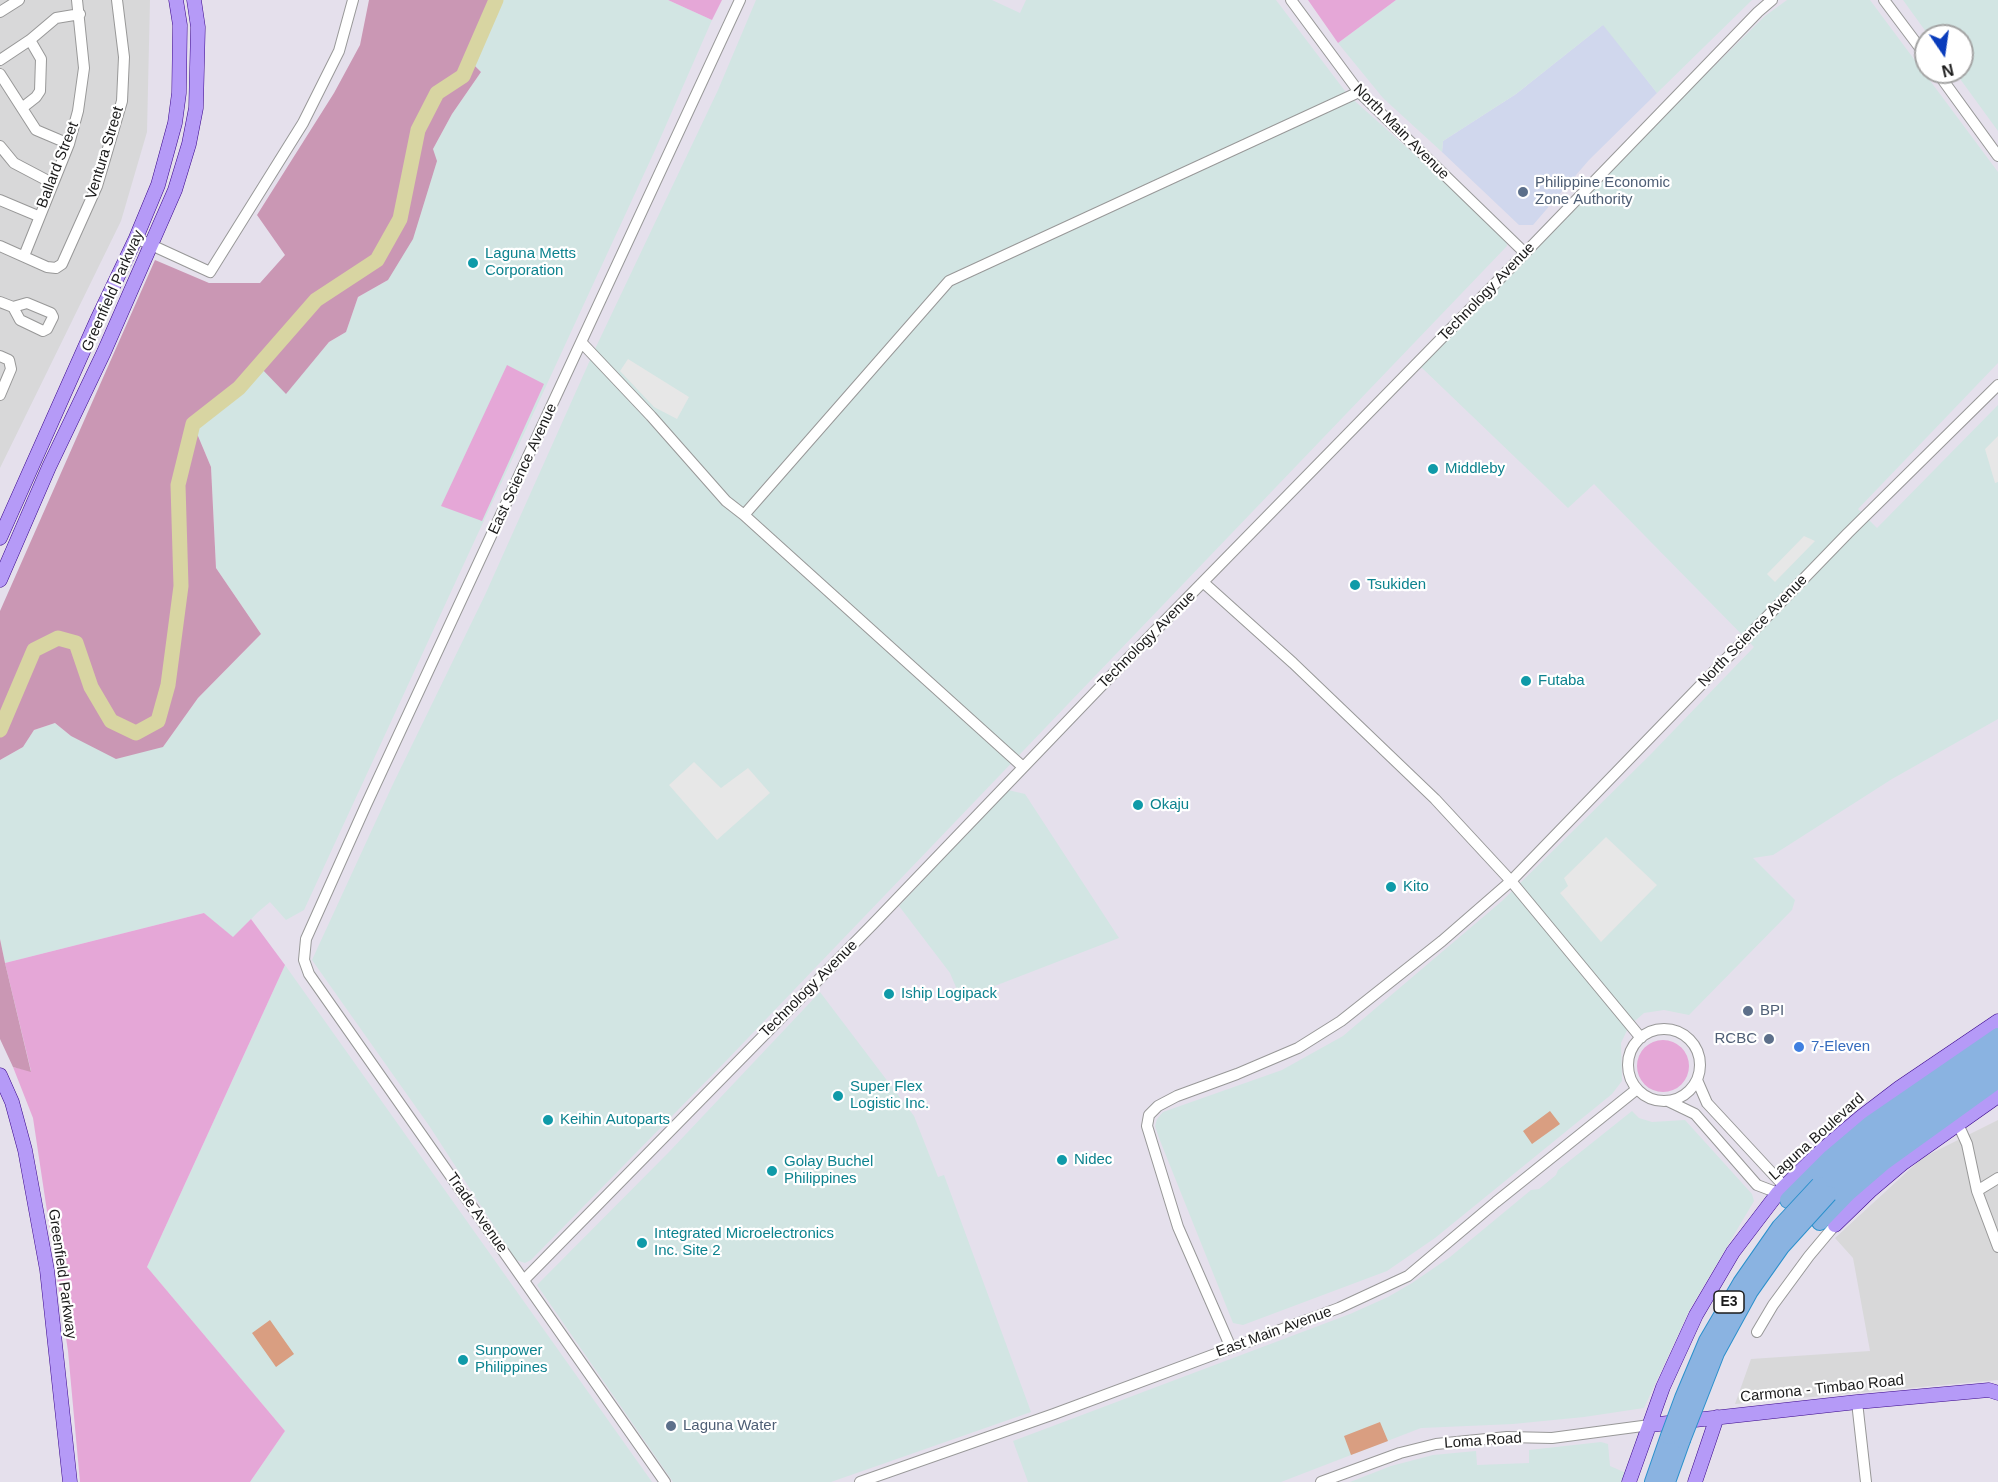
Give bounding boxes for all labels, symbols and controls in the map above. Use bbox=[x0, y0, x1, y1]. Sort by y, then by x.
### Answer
north arrow bbox=[1914, 24, 1974, 84]
text: N bbox=[1940, 60, 1955, 80]
street label: North Main Avenue bbox=[1349, 80, 1453, 184]
street label: Ventura Street bbox=[82, 105, 128, 201]
street label: Ballard Street bbox=[33, 119, 83, 211]
place label: Philippine Economic Zone Authority bbox=[1535, 174, 1670, 209]
marker: Philippine Economic Zone Authority bbox=[1516, 185, 1530, 199]
street label: Greenfield Parkway bbox=[78, 228, 148, 354]
street label: Technology Avenue bbox=[1435, 239, 1539, 345]
place label: Laguna Metts Corporation bbox=[485, 245, 576, 280]
marker: Laguna Metts Corporation bbox=[466, 256, 480, 270]
street label: East Science Avenue bbox=[485, 401, 561, 537]
place label: Middleby bbox=[1445, 460, 1505, 478]
marker: Middleby bbox=[1426, 462, 1440, 476]
street label: North Science Avenue bbox=[1695, 571, 1811, 691]
place label: Tsukiden bbox=[1367, 576, 1426, 594]
marker: Tsukiden bbox=[1348, 578, 1362, 592]
street label: Technology Avenue bbox=[1094, 587, 1200, 693]
place label: Futaba bbox=[1538, 672, 1585, 690]
marker: Futaba bbox=[1519, 674, 1533, 688]
place label: Okaju bbox=[1150, 796, 1189, 814]
marker: Okaju bbox=[1131, 798, 1145, 812]
place label: Kito bbox=[1403, 878, 1429, 896]
marker: Kito bbox=[1384, 880, 1398, 894]
street label: Technology Avenue bbox=[756, 936, 862, 1042]
place label: Iship Logipack bbox=[901, 985, 997, 1003]
marker: Iship Logipack bbox=[882, 987, 896, 1001]
place label: BPI bbox=[1760, 1002, 1784, 1020]
marker: BPI bbox=[1741, 1004, 1755, 1018]
place label: RCBC bbox=[1714, 1030, 1757, 1048]
marker: RCBC bbox=[1762, 1032, 1776, 1046]
place label: 7-Eleven bbox=[1811, 1038, 1870, 1056]
marker: 7-Eleven bbox=[1792, 1040, 1806, 1054]
place label: Super Flex Logistic Inc. bbox=[850, 1078, 929, 1113]
marker: Super Flex Logistic Inc. bbox=[831, 1089, 845, 1103]
street label: Laguna Boulevard bbox=[1766, 1090, 1868, 1184]
place label: Keihin Autoparts bbox=[560, 1111, 670, 1129]
marker: Keihin Autoparts bbox=[541, 1113, 555, 1127]
place label: Nidec bbox=[1074, 1151, 1112, 1169]
place label: Golay Buchel Philippines bbox=[784, 1153, 873, 1188]
marker: Nidec bbox=[1055, 1153, 1069, 1167]
marker: Golay Buchel Philippines bbox=[765, 1164, 779, 1178]
street label: Trade Avenue bbox=[443, 1170, 511, 1256]
street label: Greenfield Parkway bbox=[44, 1208, 80, 1340]
place label: Integrated Microelectronics Inc. Site 2 bbox=[654, 1225, 834, 1260]
marker: Integrated Microelectronics Inc. Site 2 bbox=[635, 1236, 649, 1250]
road number: E3 bbox=[1714, 1291, 1744, 1313]
street label: East Main Avenue bbox=[1214, 1303, 1334, 1361]
place label: Sunpower Philippines bbox=[475, 1342, 548, 1377]
marker: Sunpower Philippines bbox=[456, 1353, 470, 1367]
street label: Carmona - Timbao Road bbox=[1739, 1371, 1905, 1407]
place label: Laguna Water bbox=[683, 1417, 777, 1435]
marker: Laguna Water bbox=[664, 1419, 678, 1433]
street label: Loma Road bbox=[1444, 1429, 1522, 1453]

